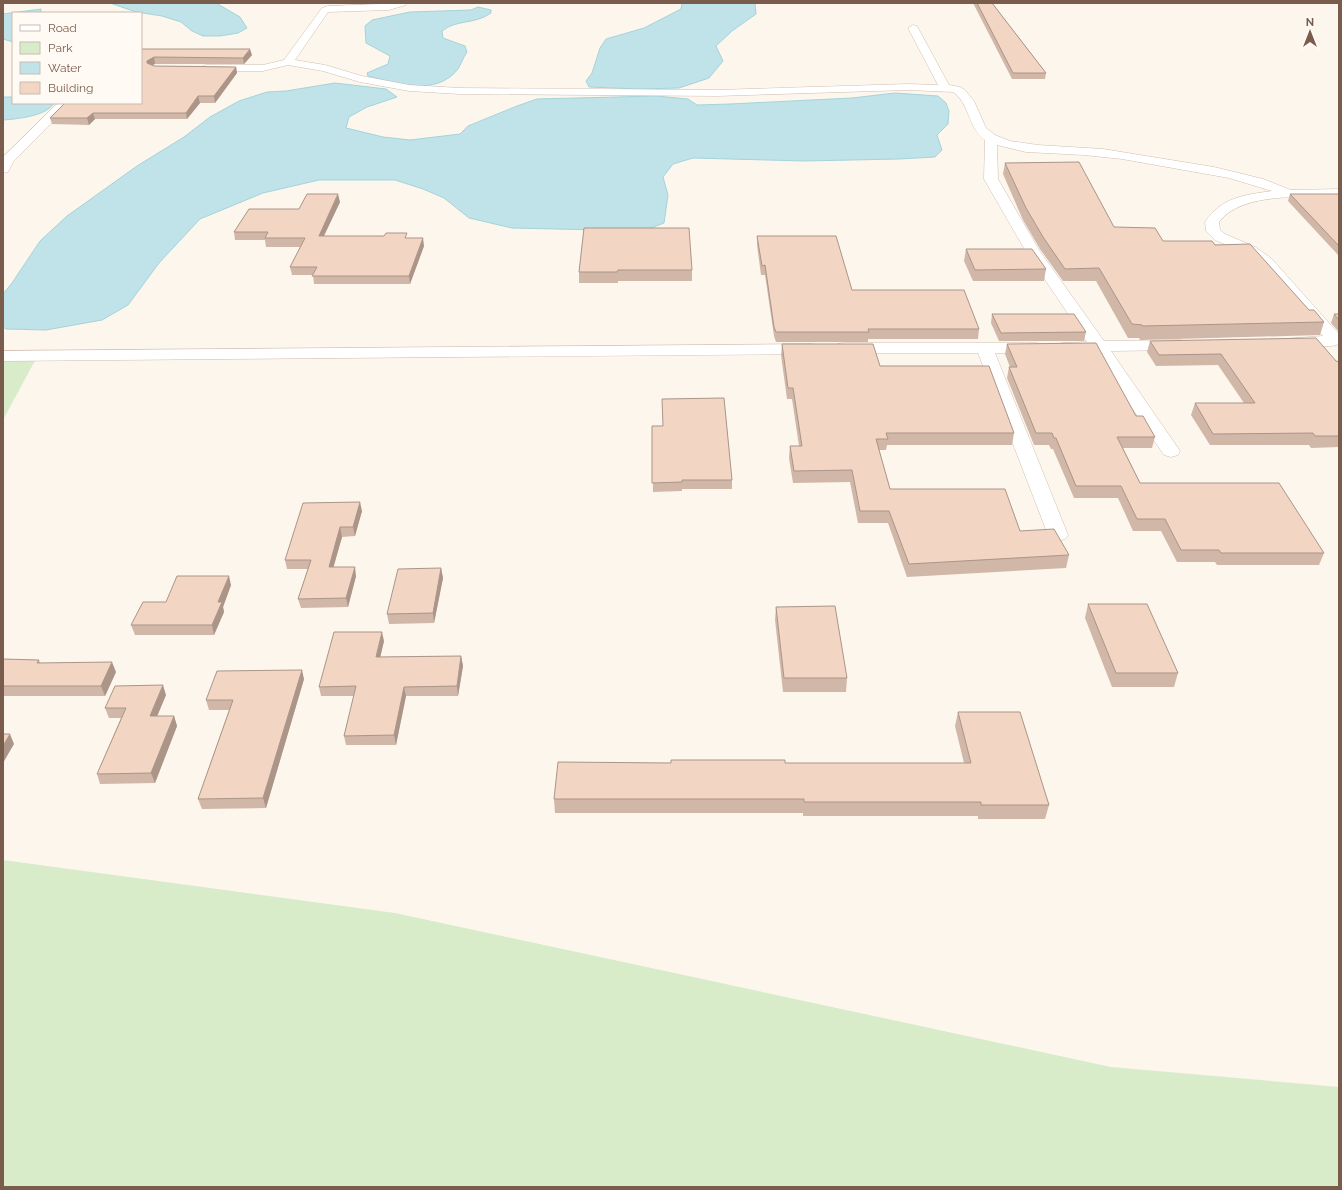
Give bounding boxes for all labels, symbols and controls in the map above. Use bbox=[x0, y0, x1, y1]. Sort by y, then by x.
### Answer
legend bbox=[12, 12, 142, 104]
north arrow bbox=[1290, 12, 1330, 52]
text: N bbox=[1306, 16, 1314, 29]
text: Road bbox=[48, 21, 77, 35]
text: Park bbox=[48, 41, 73, 55]
text: Water bbox=[48, 61, 82, 75]
text: Building bbox=[48, 81, 94, 95]

